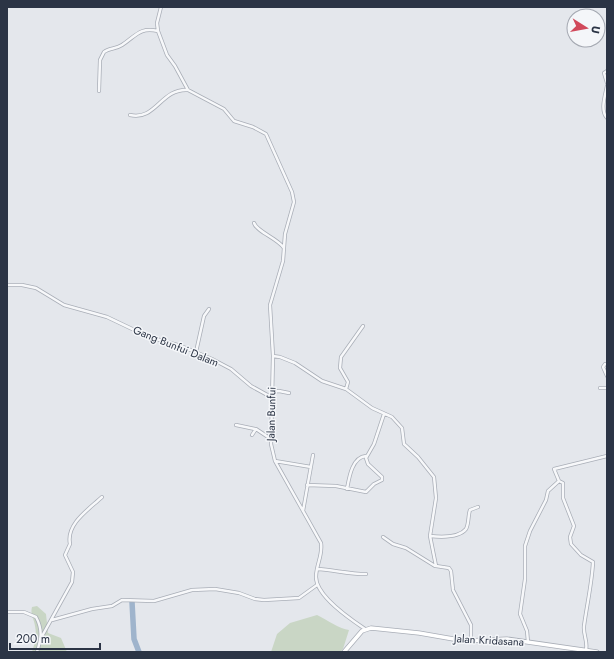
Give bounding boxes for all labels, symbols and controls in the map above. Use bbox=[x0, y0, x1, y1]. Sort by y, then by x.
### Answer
north arrow bbox=[566, 8, 606, 48]
text: U bbox=[587, 25, 604, 35]
street label: Gang Bunfui Dalam bbox=[131, 322, 221, 370]
street label: Jalan Bunfui bbox=[262, 387, 279, 443]
scale bar bbox=[10, 625, 100, 651]
text: 200 m bbox=[16, 630, 50, 648]
street label: Jalan Kridasana bbox=[452, 630, 524, 650]

